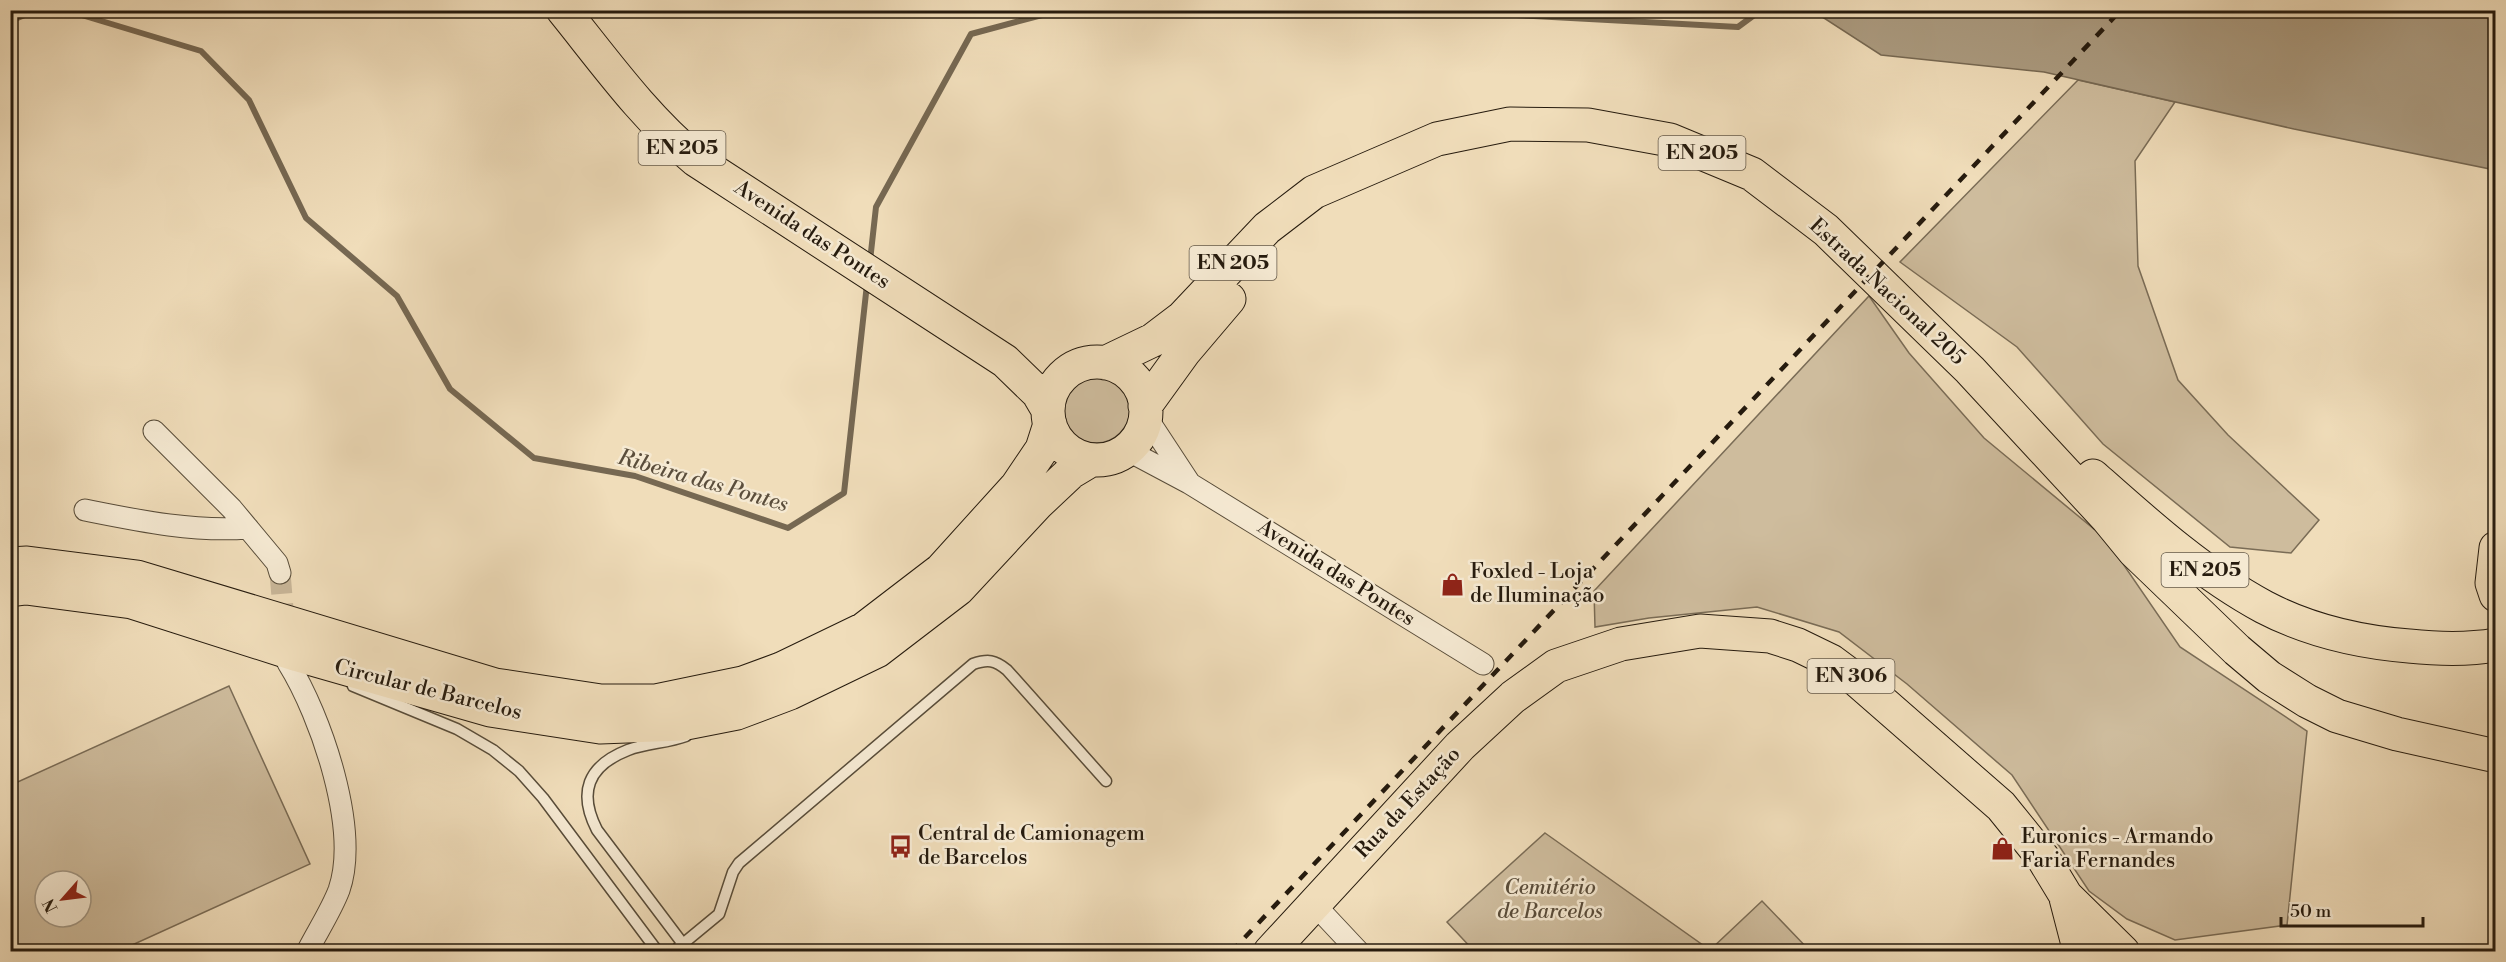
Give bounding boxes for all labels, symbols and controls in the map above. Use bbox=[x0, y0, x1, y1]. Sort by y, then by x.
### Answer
road number: EN 205 bbox=[638, 131, 726, 165]
road number: EN 205 bbox=[1658, 136, 1746, 170]
street label: Avenida das Pontes bbox=[728, 174, 895, 295]
street label: Estrada Nacional 205 bbox=[1803, 213, 1971, 371]
road number: EN 205 bbox=[1190, 246, 1276, 280]
water label: Ribeira das Pontes bbox=[614, 444, 791, 518]
street label: Avenida das Pontes bbox=[1252, 514, 1420, 632]
road number: EN 205 bbox=[2162, 553, 2248, 587]
place label: Foxled - Loja de Iluminação bbox=[1470, 559, 1605, 609]
shop icon: Foxled - Loja de Iluminação bbox=[1439, 571, 1465, 597]
street label: Circular de Barcelos bbox=[331, 654, 525, 726]
road number: EN 306 bbox=[1808, 659, 1894, 693]
street label: Rua da Estação bbox=[1350, 742, 1466, 864]
place label: Central de Camionagem de Barcelos bbox=[918, 821, 1145, 871]
place label: Euronics - Armando Faria Fernandes bbox=[2021, 824, 2213, 874]
bus stop icon: Central de Camionagem de Barcelos bbox=[887, 833, 913, 859]
shop icon: Euronics - Armando Faria Fernandes bbox=[1990, 836, 2016, 862]
north arrow bbox=[33, 869, 93, 929]
park label: Cemitério de Barcelos bbox=[1497, 875, 1603, 925]
scale bar bbox=[2281, 890, 2424, 928]
text: N bbox=[39, 895, 62, 916]
text: 50 m bbox=[2290, 900, 2332, 923]

